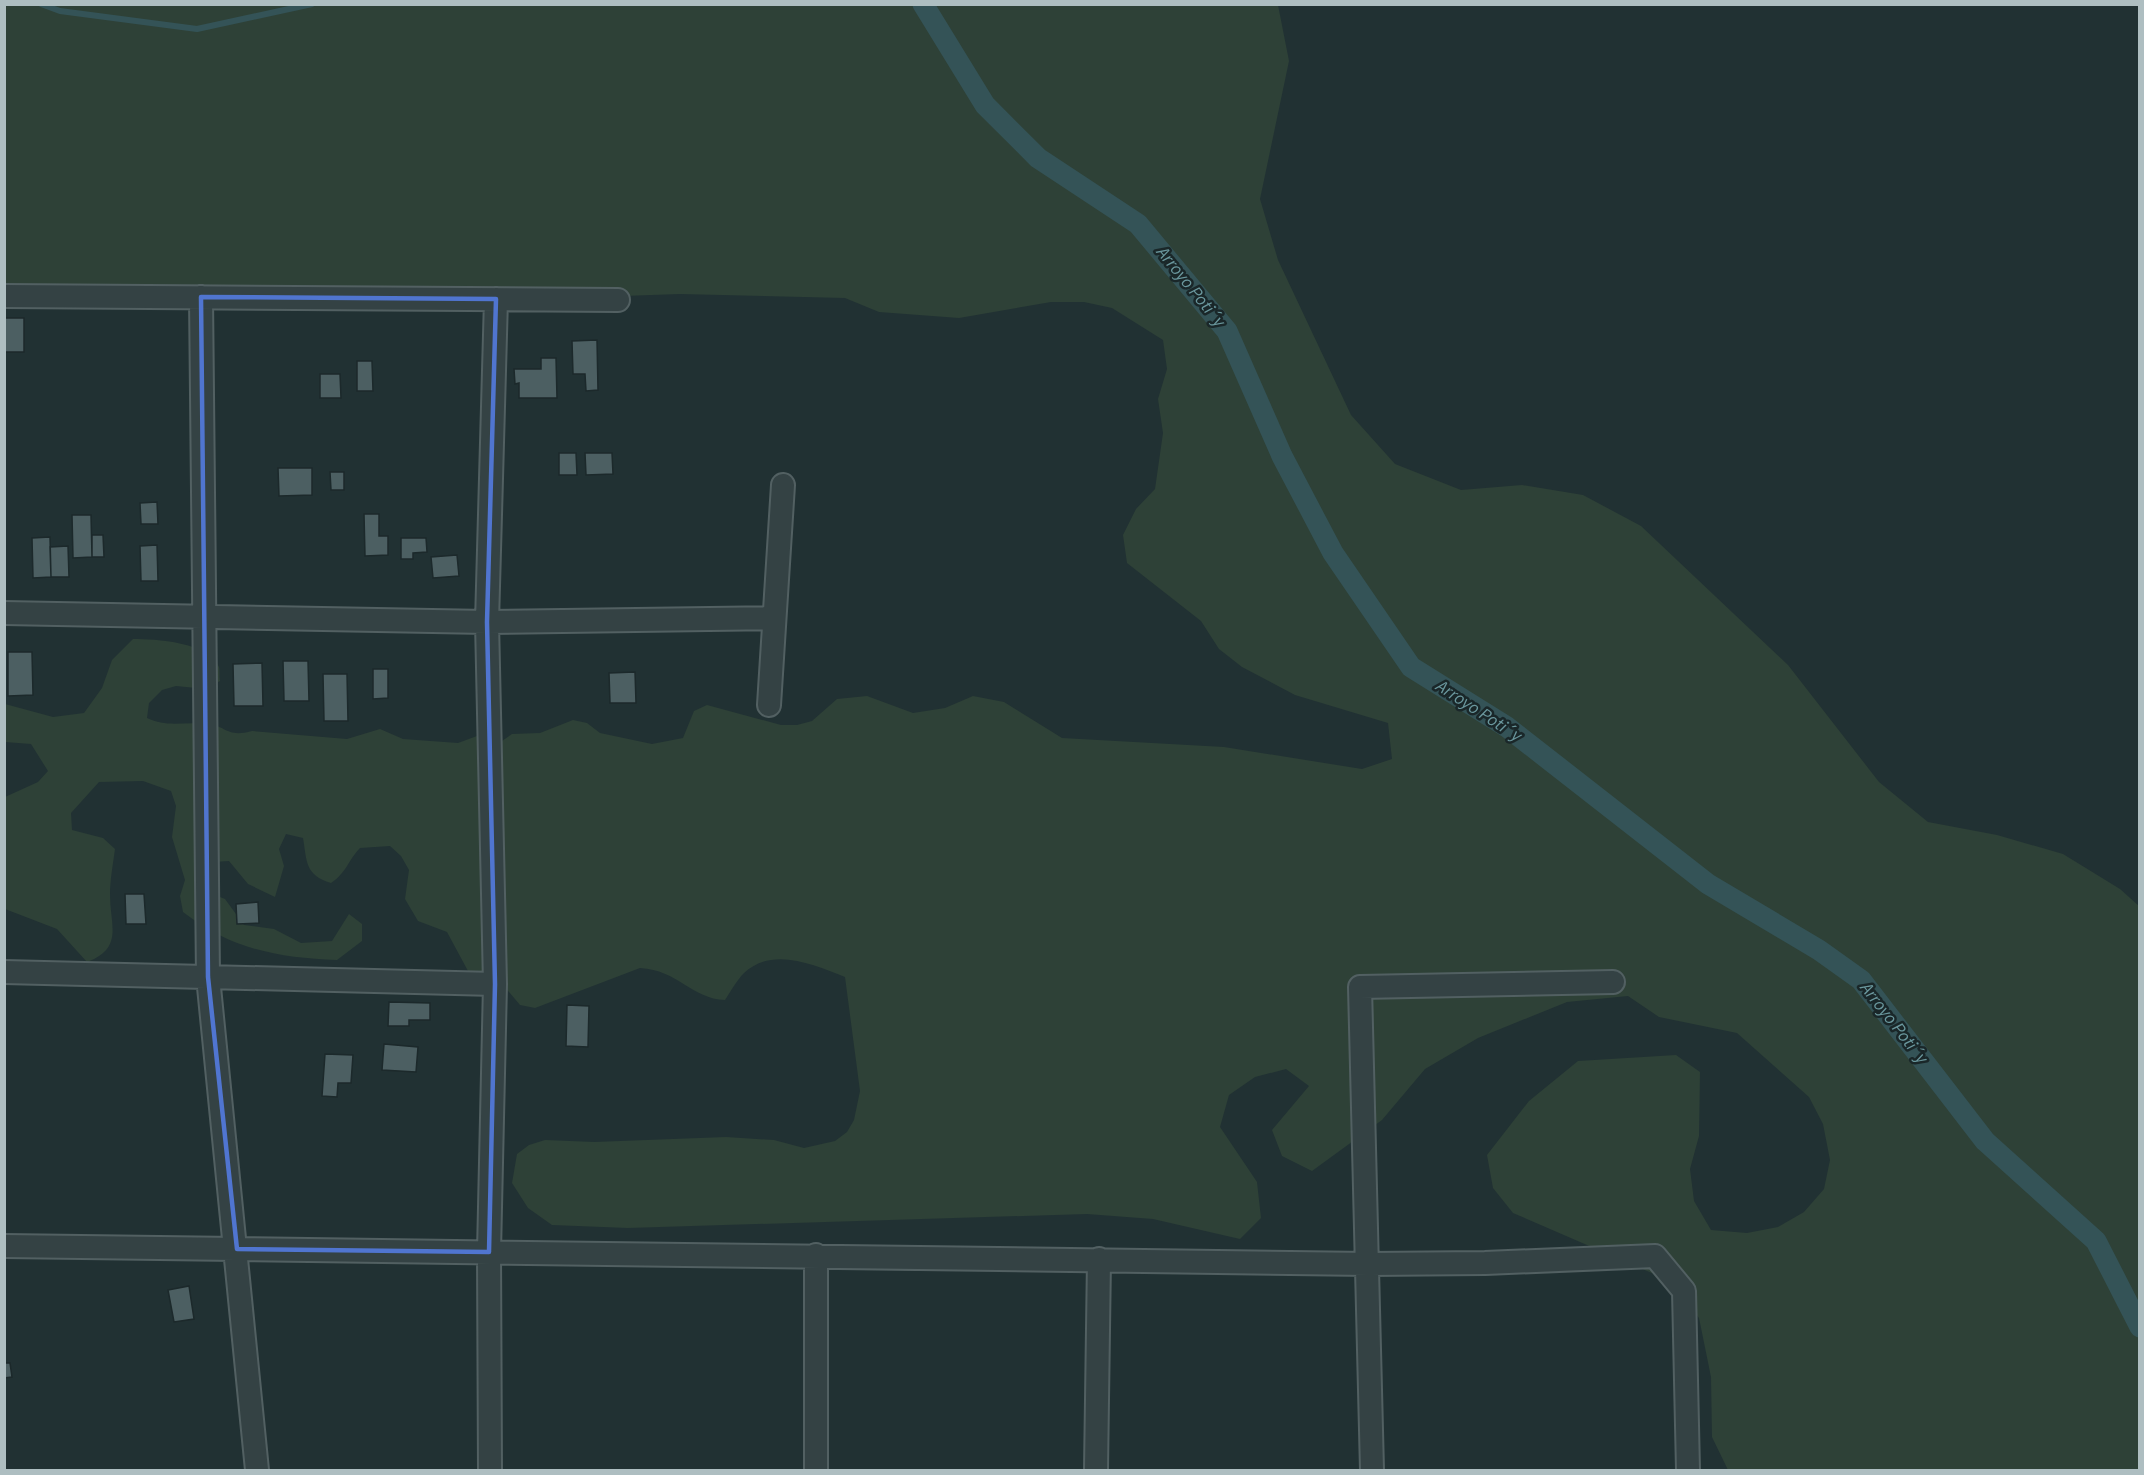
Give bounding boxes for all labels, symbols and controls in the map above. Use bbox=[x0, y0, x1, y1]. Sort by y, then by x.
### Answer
water label: Arroyo Poti´y bbox=[1150, 240, 1232, 333]
water label: Arroyo Poti´y bbox=[1430, 673, 1527, 749]
water label: Arroyo Poti´y bbox=[1854, 976, 1934, 1070]

